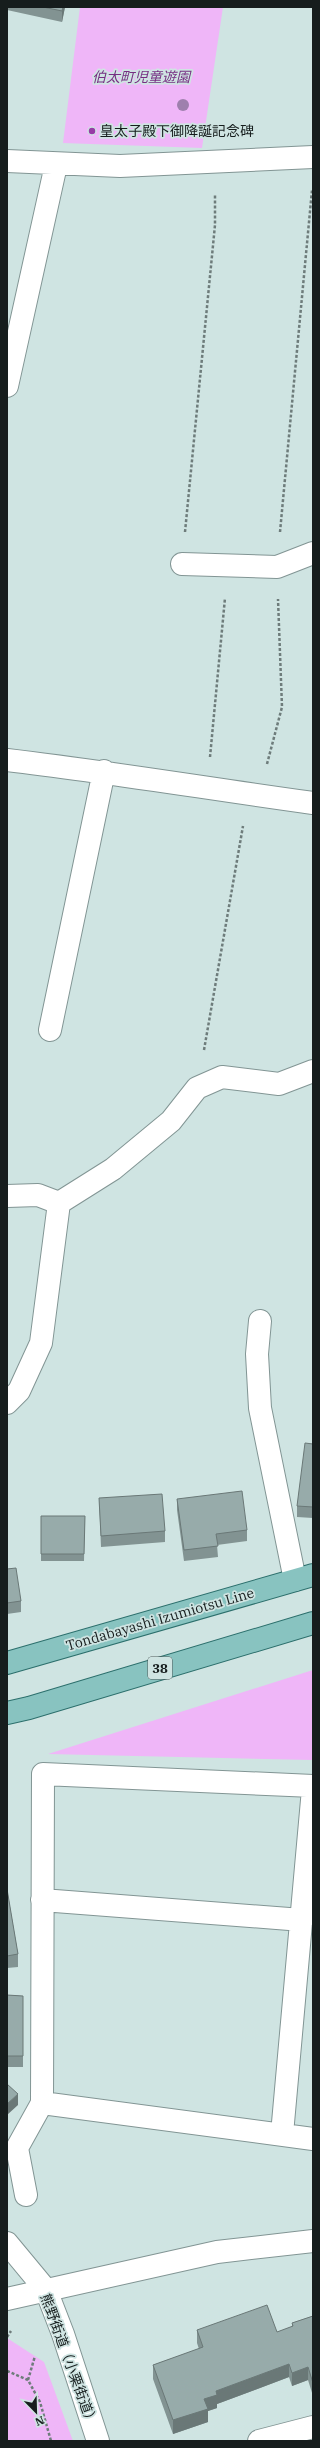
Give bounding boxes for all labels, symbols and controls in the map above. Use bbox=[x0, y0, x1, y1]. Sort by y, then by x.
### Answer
park label: 伯太町児童遊園 bbox=[92, 68, 192, 86]
place label: 皇太子殿下御降誕記念碑 bbox=[100, 122, 254, 140]
marker: 皇太子殿下御降誕記念碑 bbox=[87, 126, 97, 136]
street label: Tondabayashi Izumiotsu Line bbox=[64, 1584, 256, 1654]
road number: 38 bbox=[148, 1657, 172, 1679]
street label: 熊野街道（小栗街道） bbox=[37, 2291, 101, 2429]
north arrow bbox=[16, 2392, 56, 2432]
text: N bbox=[33, 2413, 47, 2429]

